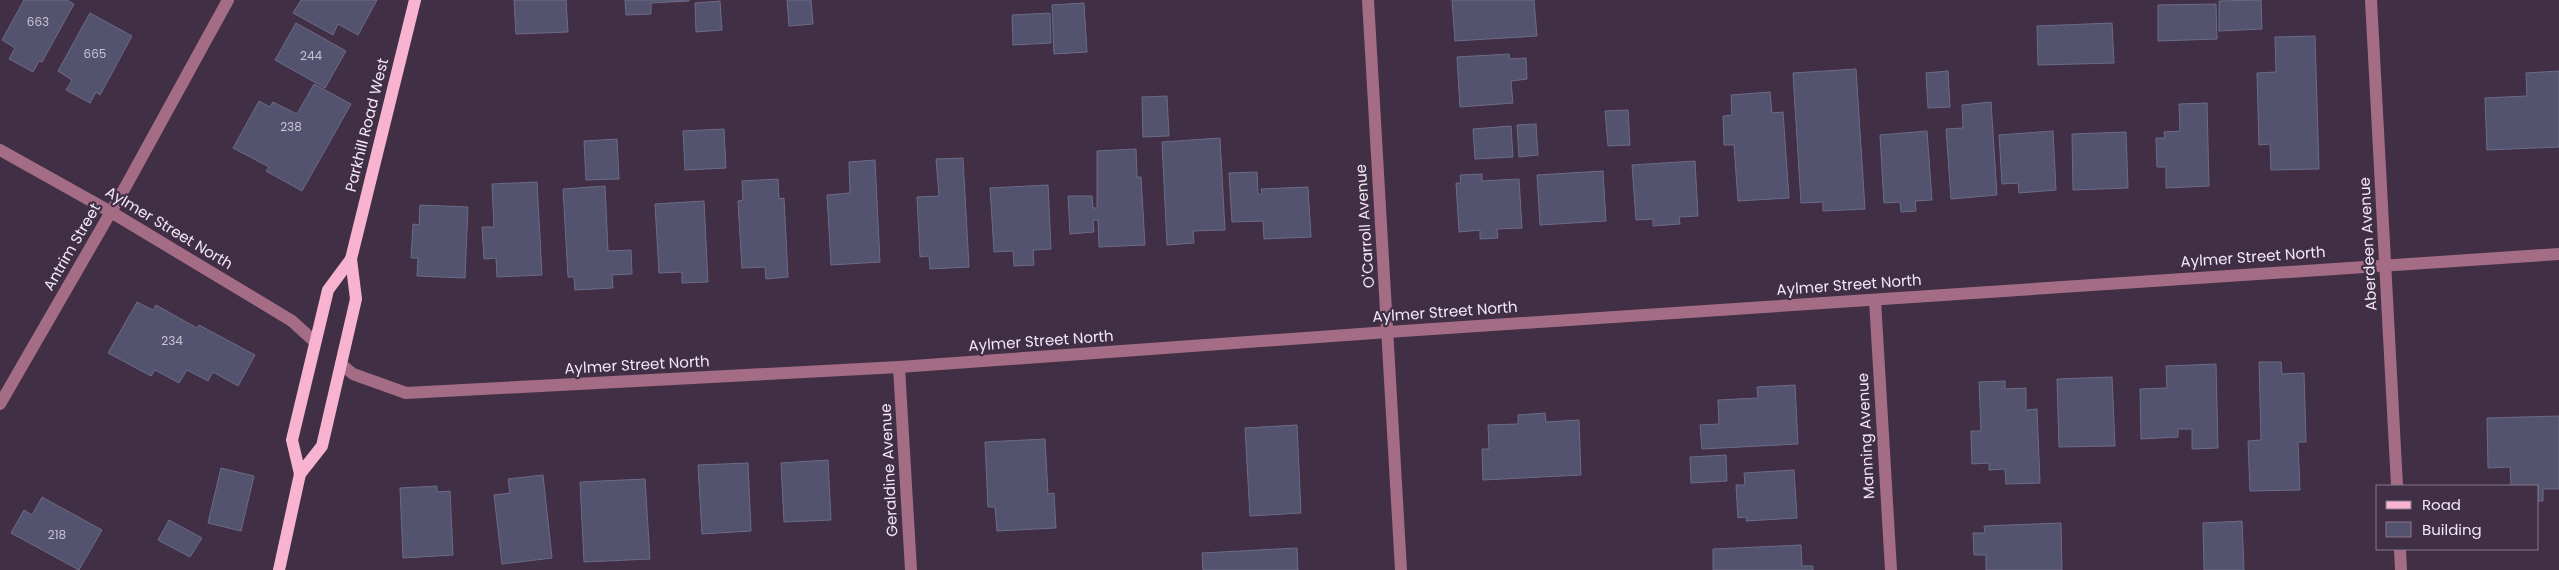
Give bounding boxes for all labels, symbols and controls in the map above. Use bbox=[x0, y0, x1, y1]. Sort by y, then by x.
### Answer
house number: 663 bbox=[27, 13, 49, 30]
house number: 665 bbox=[84, 45, 106, 62]
house number: 244 bbox=[300, 47, 322, 64]
street label: Parkhill Road West bbox=[340, 56, 393, 194]
house number: 238 bbox=[280, 118, 302, 135]
street label: O'Carroll Avenue bbox=[1350, 163, 1379, 289]
street label: Aberdeen Avenue bbox=[2354, 177, 2381, 311]
street label: Aylmer Street North bbox=[102, 181, 237, 274]
street label: Antrim Street bbox=[38, 199, 105, 294]
street label: Aylmer Street North bbox=[2180, 241, 2326, 272]
street label: Aylmer Street North bbox=[1776, 269, 1922, 300]
street label: Aylmer Street North bbox=[1372, 296, 1518, 327]
street label: Aylmer Street North bbox=[968, 325, 1114, 356]
house number: 234 bbox=[161, 332, 183, 349]
street label: Aylmer Street North bbox=[564, 350, 710, 379]
street label: Manning Avenue bbox=[1852, 373, 1879, 500]
street label: Geraldine Avenue bbox=[875, 403, 902, 537]
legend bbox=[2376, 485, 2539, 550]
text: Road bbox=[2422, 494, 2461, 515]
text: Building bbox=[2422, 519, 2482, 540]
house number: 218 bbox=[48, 526, 66, 543]

